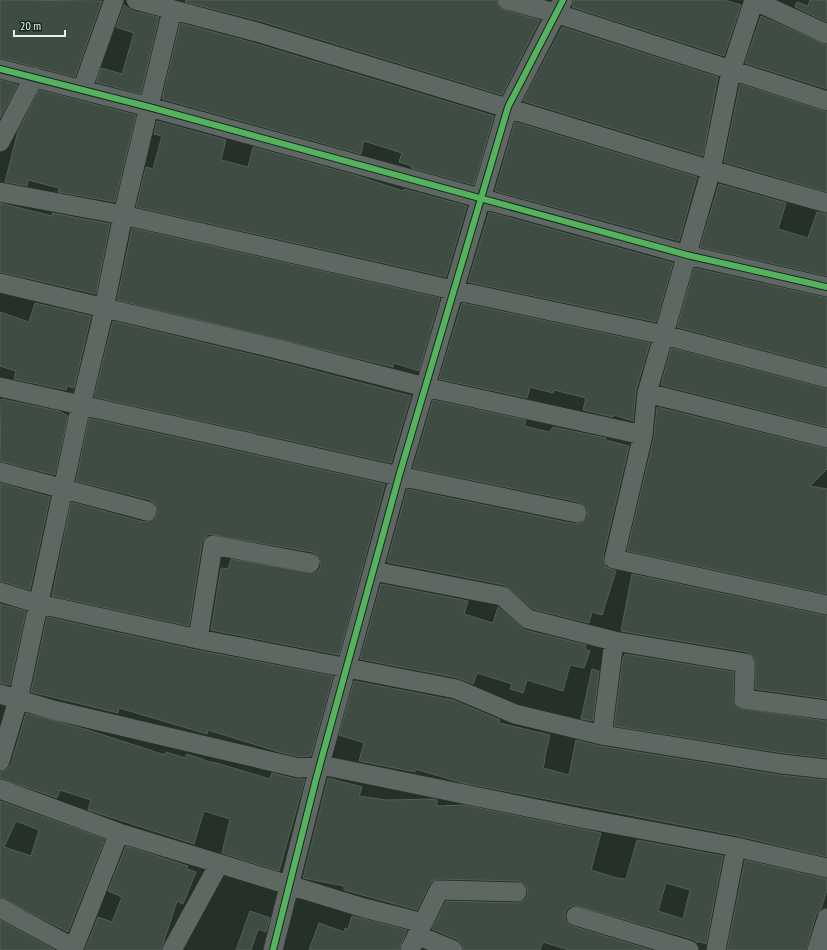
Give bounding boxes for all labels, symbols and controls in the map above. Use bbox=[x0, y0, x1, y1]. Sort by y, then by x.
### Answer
scale bar bbox=[14, 12, 65, 38]
text: 20 m bbox=[20, 18, 41, 33]

